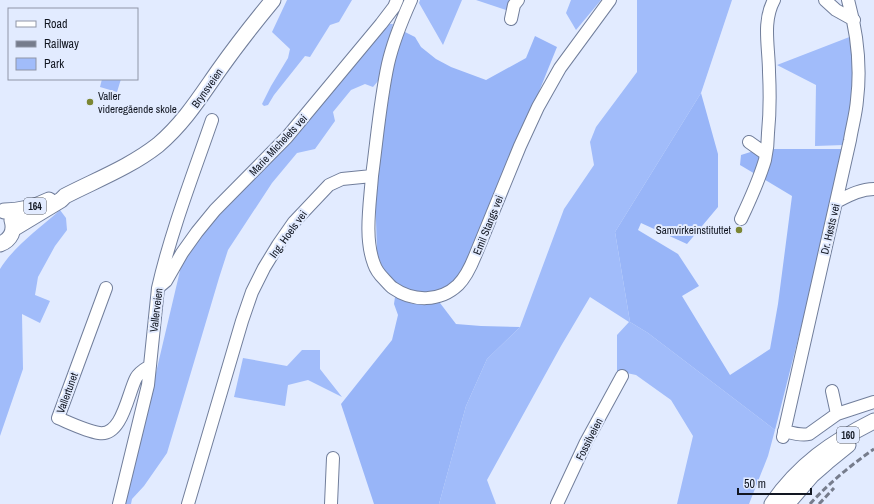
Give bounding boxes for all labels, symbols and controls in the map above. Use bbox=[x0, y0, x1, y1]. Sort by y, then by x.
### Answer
legend bbox=[8, 8, 138, 80]
text: Road bbox=[44, 16, 68, 32]
text: Railway bbox=[44, 36, 79, 52]
text: Park bbox=[44, 56, 64, 72]
street label: Brynsveien bbox=[188, 66, 226, 110]
place label: Valler videregående skole bbox=[98, 89, 177, 116]
marker: Valler videregående skole bbox=[85, 97, 95, 107]
street label: Marie Michelets vei bbox=[246, 111, 310, 179]
street label: Emil Stangs vei bbox=[470, 193, 506, 257]
road number: 164 bbox=[24, 198, 46, 214]
street label: Dr. Høsts vei bbox=[817, 202, 843, 256]
street label: Ing. Hoels vei bbox=[266, 208, 310, 260]
place label: Samvirkeinstituttet bbox=[656, 223, 731, 237]
marker: Samvirkeinstituttet bbox=[734, 225, 744, 235]
street label: Vallerveien bbox=[146, 287, 166, 333]
street label: Vallertunet bbox=[53, 370, 81, 415]
street label: Fossilveien bbox=[572, 415, 606, 463]
road number: 160 bbox=[837, 427, 859, 443]
scale bar bbox=[738, 470, 811, 496]
text: 50 m bbox=[744, 476, 766, 492]

